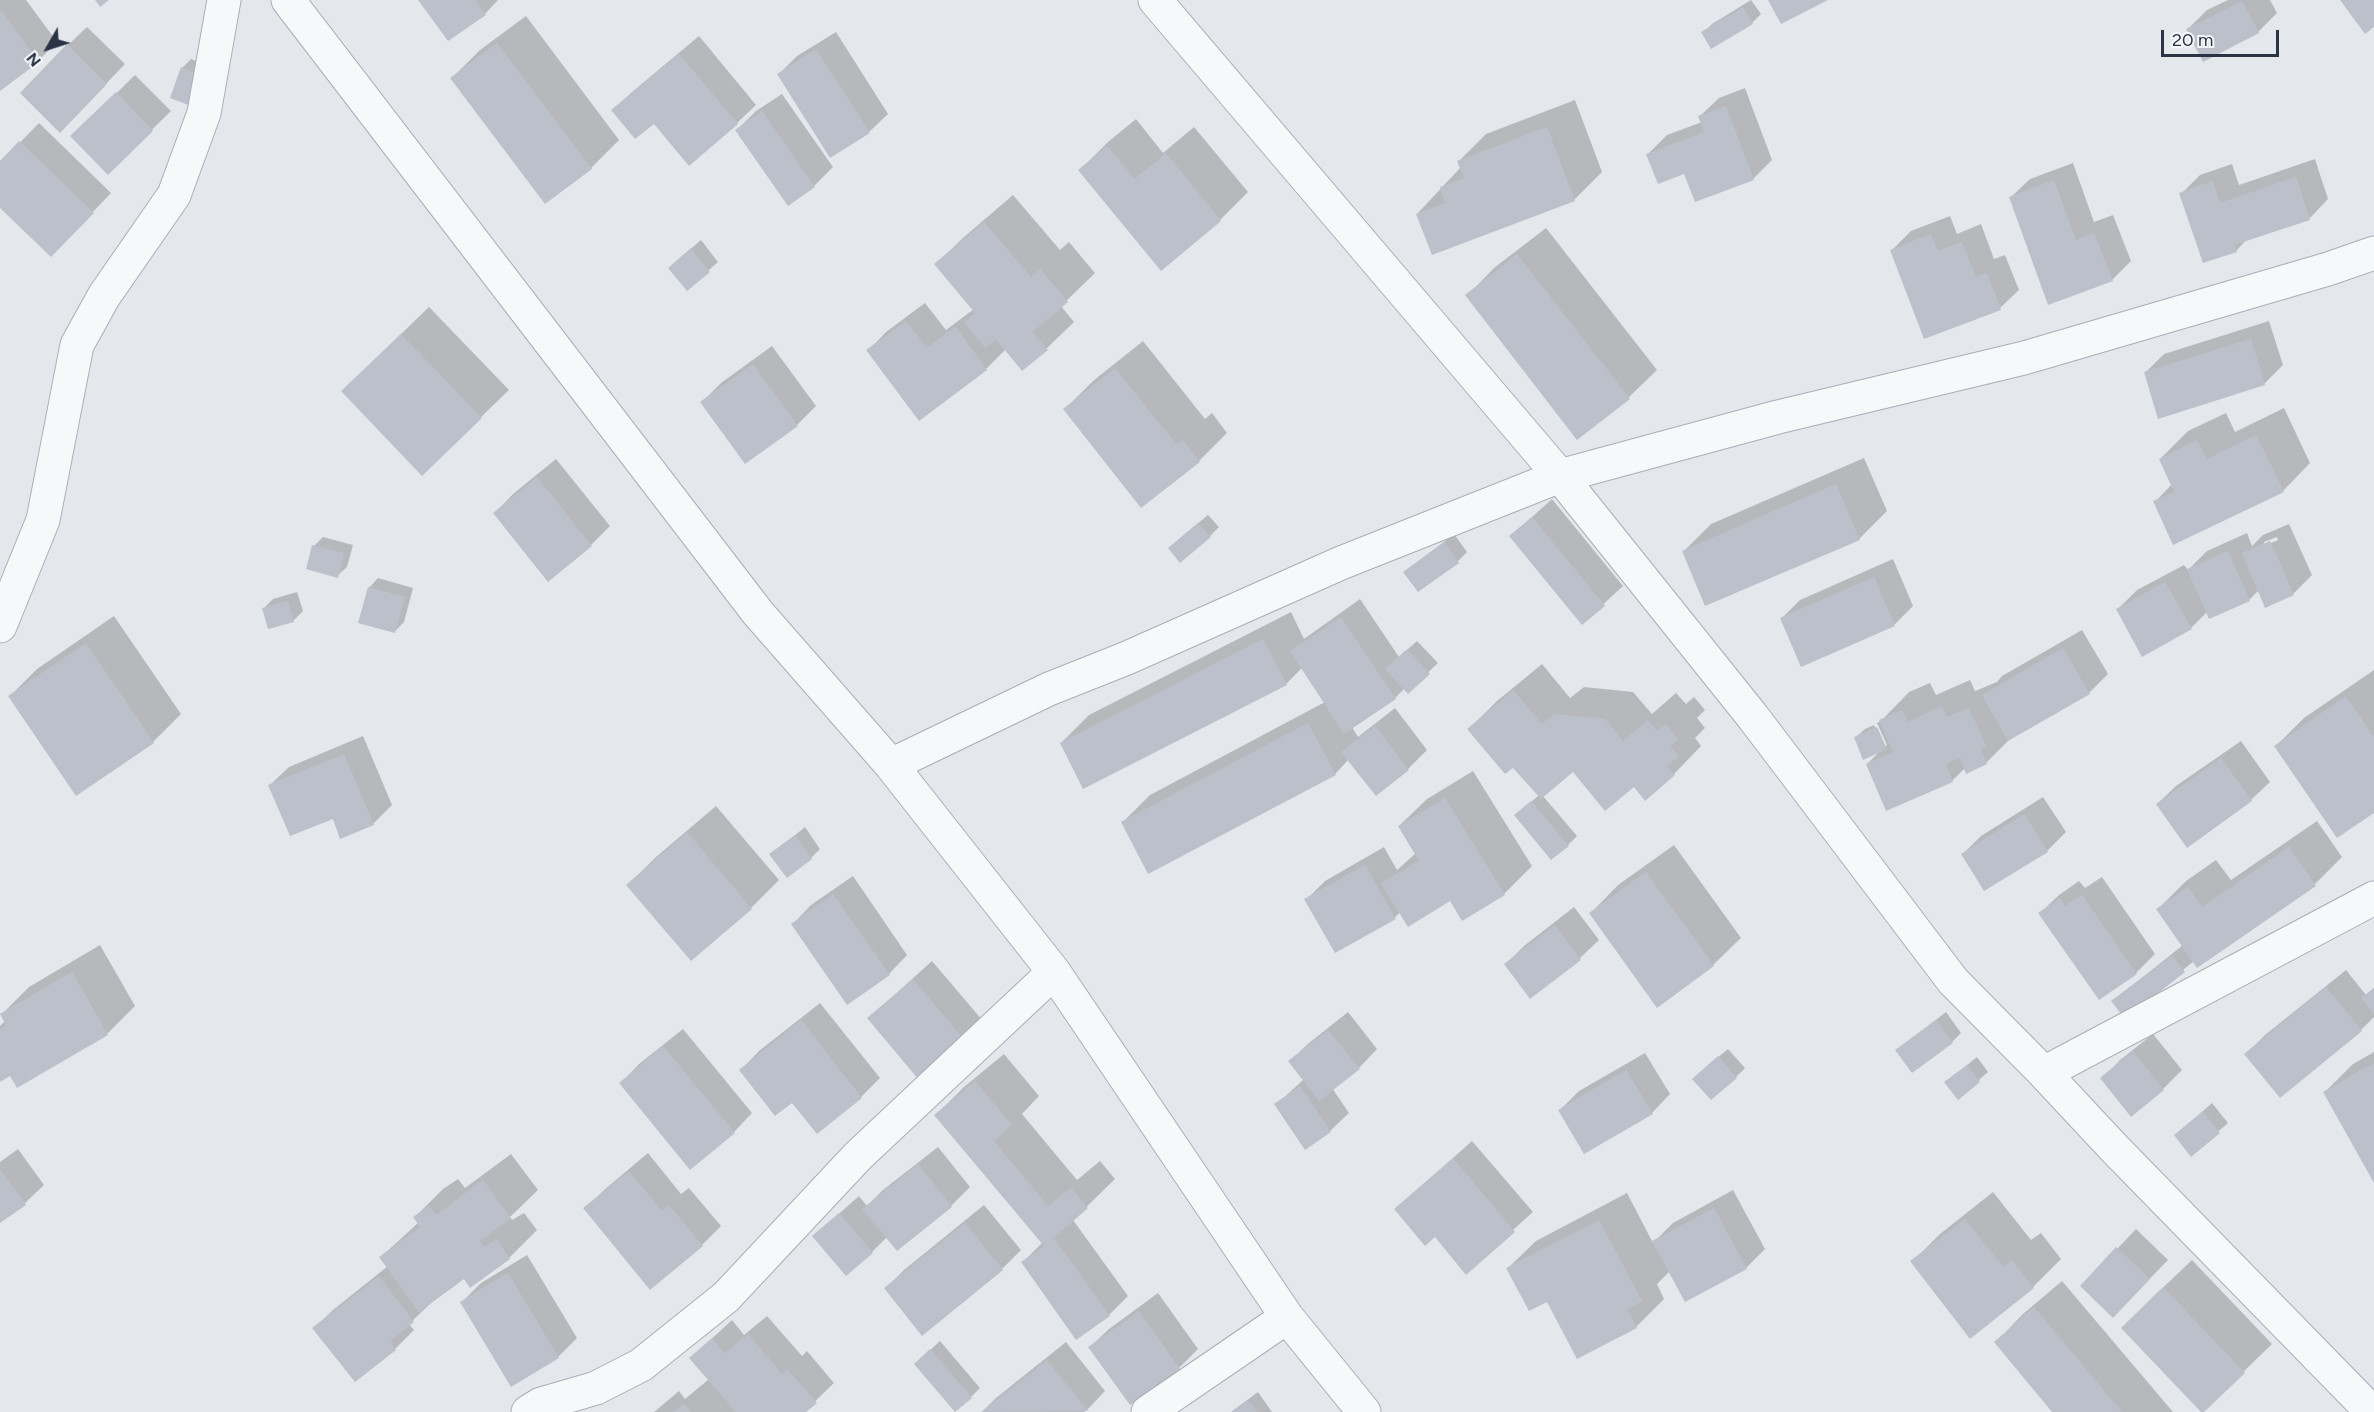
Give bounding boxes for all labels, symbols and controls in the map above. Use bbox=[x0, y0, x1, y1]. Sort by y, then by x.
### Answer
north arrow bbox=[18, 18, 78, 78]
scale bar bbox=[2164, 18, 2282, 56]
text: 20 m bbox=[2172, 29, 2213, 51]
text: N bbox=[22, 49, 45, 70]

